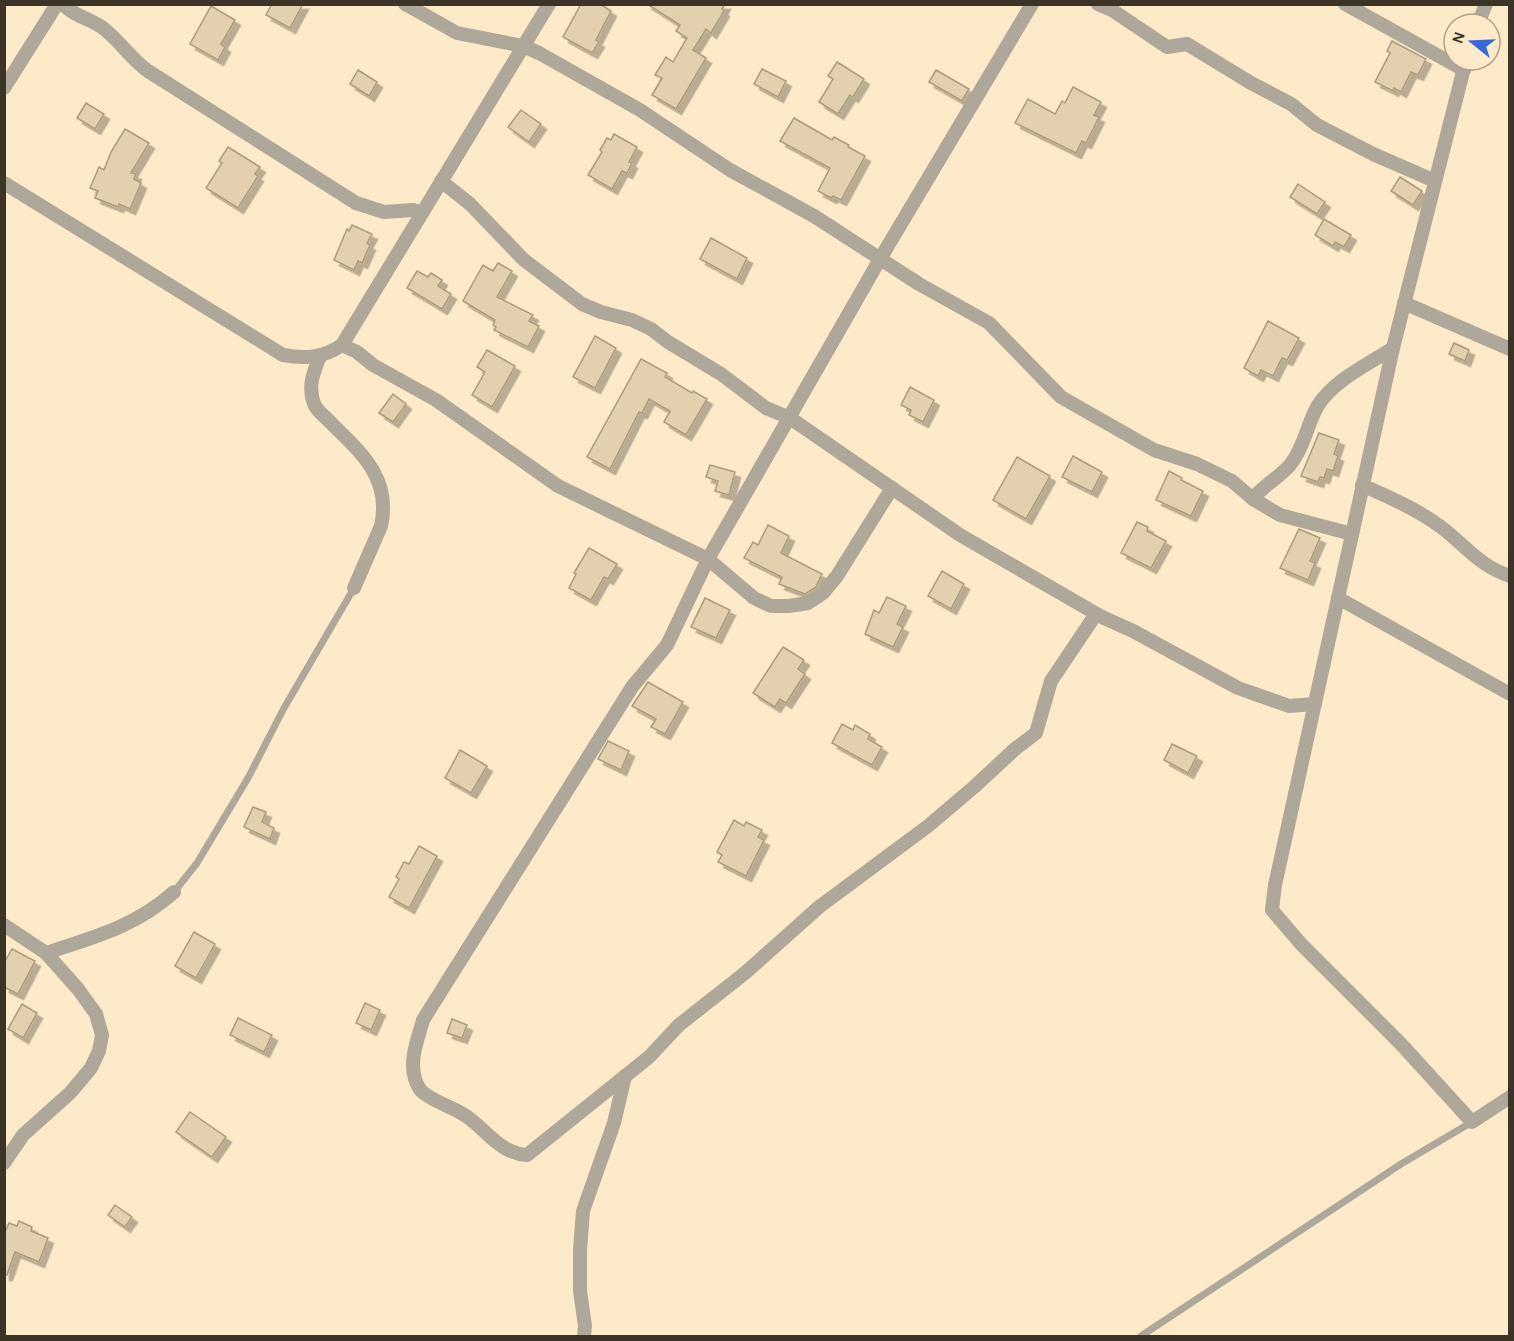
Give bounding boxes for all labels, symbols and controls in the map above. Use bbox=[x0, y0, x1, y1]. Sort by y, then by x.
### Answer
north arrow bbox=[1442, 12, 1502, 72]
text: N bbox=[1449, 30, 1468, 45]

